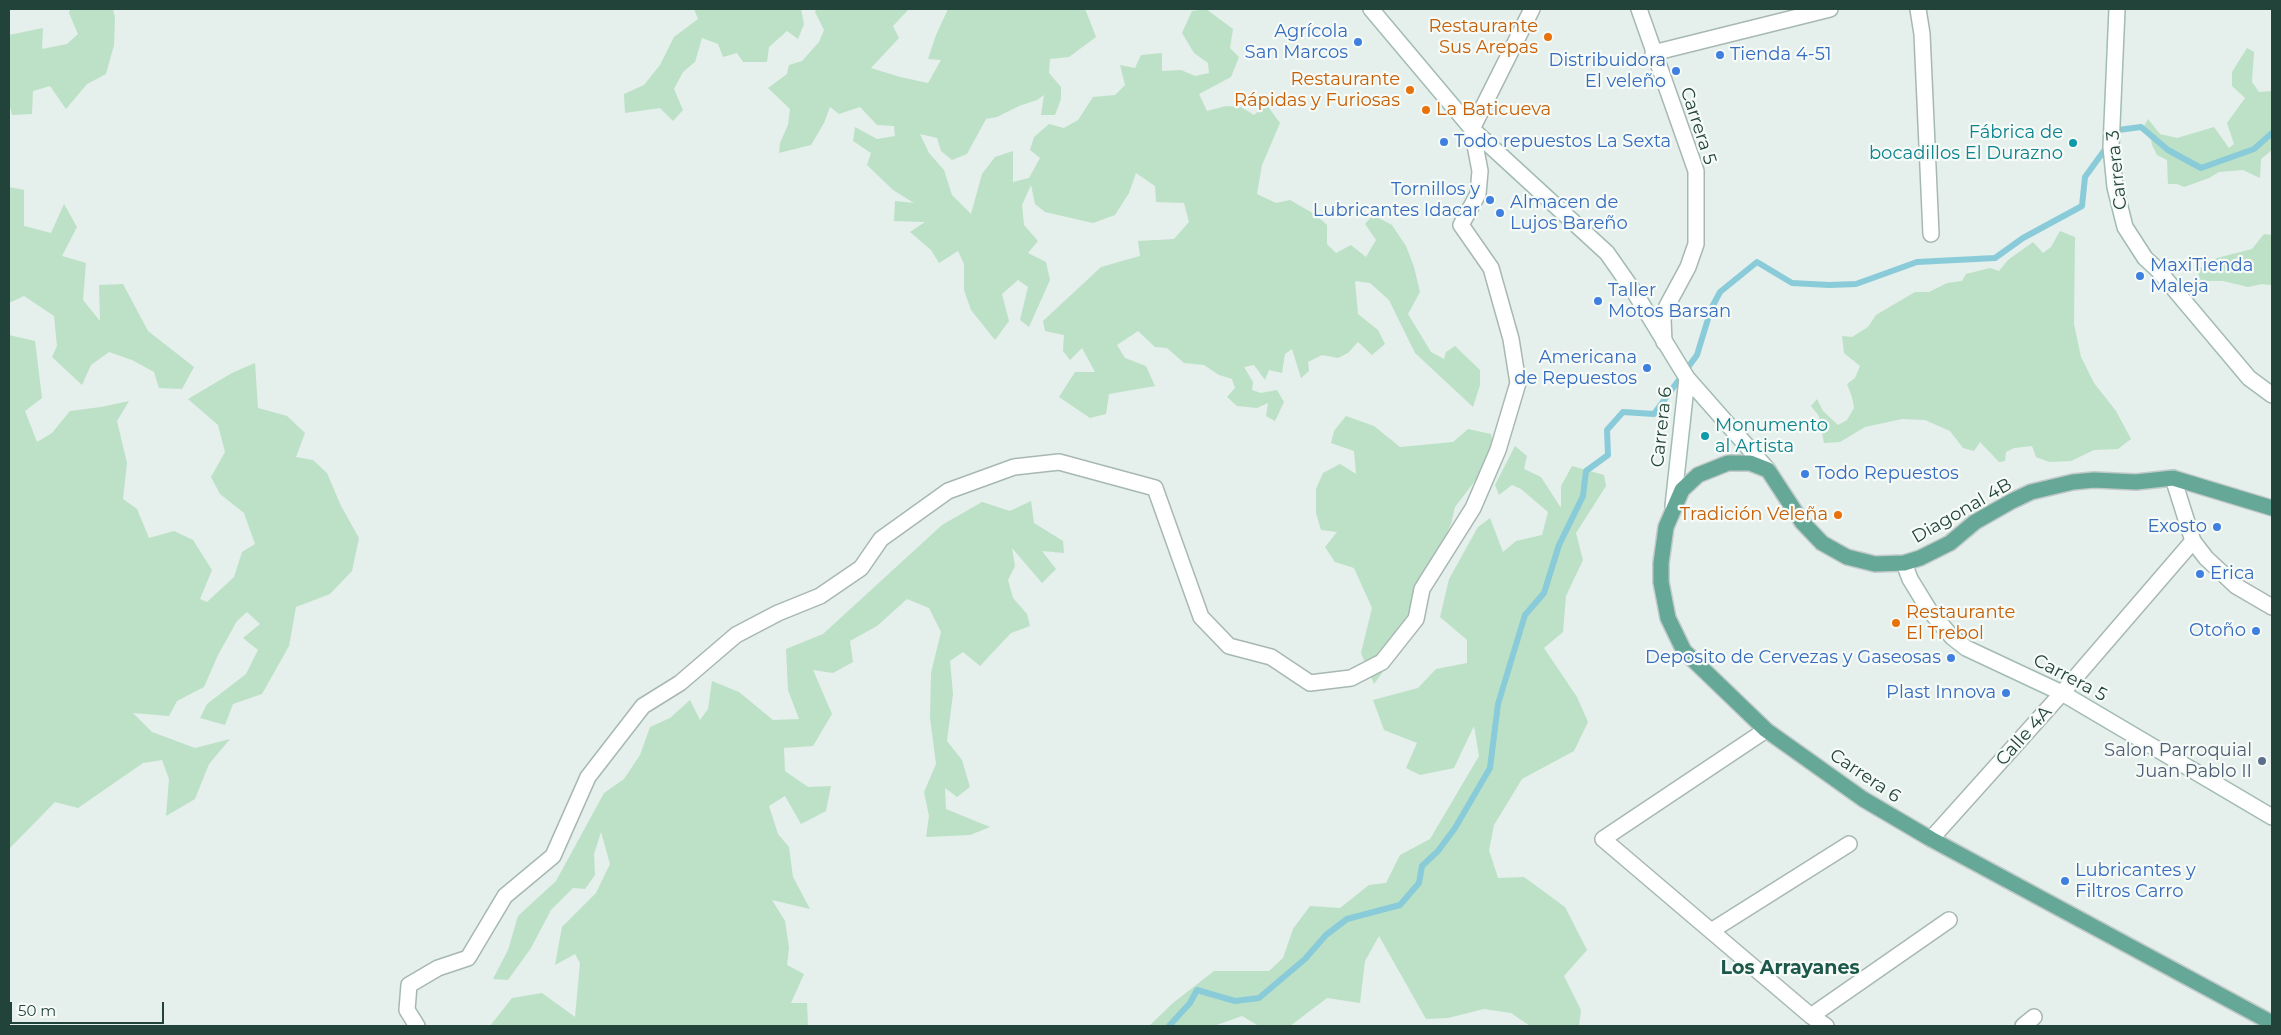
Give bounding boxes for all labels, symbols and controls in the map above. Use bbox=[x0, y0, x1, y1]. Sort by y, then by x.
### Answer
place label: Restaurante Sus Arepas bbox=[1429, 16, 1538, 58]
place label: Agrícola San Marcos bbox=[1245, 21, 1348, 64]
marker: Restaurante Sus Arepas bbox=[1542, 31, 1554, 43]
marker: Agrícola San Marcos bbox=[1352, 36, 1364, 48]
place label: Tienda 4-51 bbox=[1730, 44, 1831, 66]
marker: Tienda 4-51 bbox=[1714, 49, 1726, 61]
place label: Distribuidora El veleño bbox=[1549, 50, 1666, 92]
marker: Distribuidora El veleño bbox=[1670, 65, 1682, 77]
place label: Restaurante Rápidas y Furiosas bbox=[1234, 69, 1400, 112]
marker: Restaurante Rápidas y Furiosas bbox=[1404, 84, 1416, 96]
street label: Carrera 5 bbox=[1675, 85, 1721, 167]
place label: La Baticueva bbox=[1436, 99, 1551, 121]
marker: La Baticueva bbox=[1420, 104, 1432, 116]
place label: Fábrica de bocadillos El Durazno bbox=[1869, 122, 2063, 164]
street label: Carrera 3 bbox=[2102, 129, 2132, 211]
place label: Todo repuestos La Sexta bbox=[1454, 131, 1671, 153]
marker: Todo repuestos La Sexta bbox=[1438, 136, 1450, 148]
marker: Fábrica de bocadillos El Durazno bbox=[2067, 137, 2079, 149]
place label: Tornillos y Lubricantes Idacar bbox=[1313, 179, 1480, 222]
place label: Almacen de Lujos Bareño bbox=[1510, 192, 1628, 234]
marker: Tornillos y Lubricantes Idacar bbox=[1484, 194, 1496, 206]
marker: Almacen de Lujos Bareño bbox=[1494, 207, 1506, 219]
place label: MaxiTienda Maleja bbox=[2150, 255, 2253, 298]
marker: MaxiTienda Maleja bbox=[2134, 270, 2146, 282]
place label: Taller Motos Barsan bbox=[1608, 280, 1731, 322]
marker: Taller Motos Barsan bbox=[1592, 295, 1604, 307]
place label: Americana de Repuestos bbox=[1514, 347, 1637, 389]
marker: Americana de Repuestos bbox=[1641, 362, 1653, 374]
street label: Carrera 6 bbox=[1647, 386, 1677, 468]
place label: Monumento al Artista bbox=[1715, 415, 1828, 458]
marker: Monumento al Artista bbox=[1699, 430, 1711, 442]
place label: Todo Repuestos bbox=[1815, 463, 1959, 485]
marker: Todo Repuestos bbox=[1799, 468, 1811, 480]
street label: Diagonal 4B bbox=[1908, 474, 2016, 548]
place label: Tradición Veleña bbox=[1680, 504, 1828, 526]
marker: Tradición Veleña bbox=[1832, 509, 1844, 521]
place label: Exosto bbox=[2148, 516, 2207, 538]
marker: Exosto bbox=[2211, 521, 2223, 533]
place label: Erica bbox=[2210, 563, 2255, 585]
marker: Erica bbox=[2194, 568, 2206, 580]
place label: Restaurante El Trebol bbox=[1906, 602, 2015, 644]
marker: Restaurante El Trebol bbox=[1890, 617, 1902, 629]
place label: Otoño bbox=[2189, 620, 2246, 642]
marker: Otoño bbox=[2250, 625, 2262, 637]
place label: Deposito de Cervezas y Gaseosas bbox=[1645, 647, 1941, 669]
street label: Carrera 5 bbox=[2030, 650, 2110, 706]
marker: Deposito de Cervezas y Gaseosas bbox=[1945, 652, 1957, 664]
place label: Plast Innova bbox=[1886, 682, 1996, 704]
marker: Plast Innova bbox=[2000, 687, 2012, 699]
street label: Calle 4A bbox=[1991, 702, 2057, 770]
place label: Salon Parroquial Juan Pablo II bbox=[2104, 740, 2252, 782]
street label: Carrera 6 bbox=[1825, 744, 1905, 808]
marker: Salon Parroquial Juan Pablo II bbox=[2256, 755, 2268, 767]
place label: Lubricantes y Filtros Carro bbox=[2075, 860, 2196, 902]
marker: Lubricantes y Filtros Carro bbox=[2059, 875, 2071, 887]
district label: Los Arrayanes bbox=[1721, 957, 1859, 979]
scale bar bbox=[12, 992, 166, 1024]
text: 50 m bbox=[18, 1001, 56, 1020]

